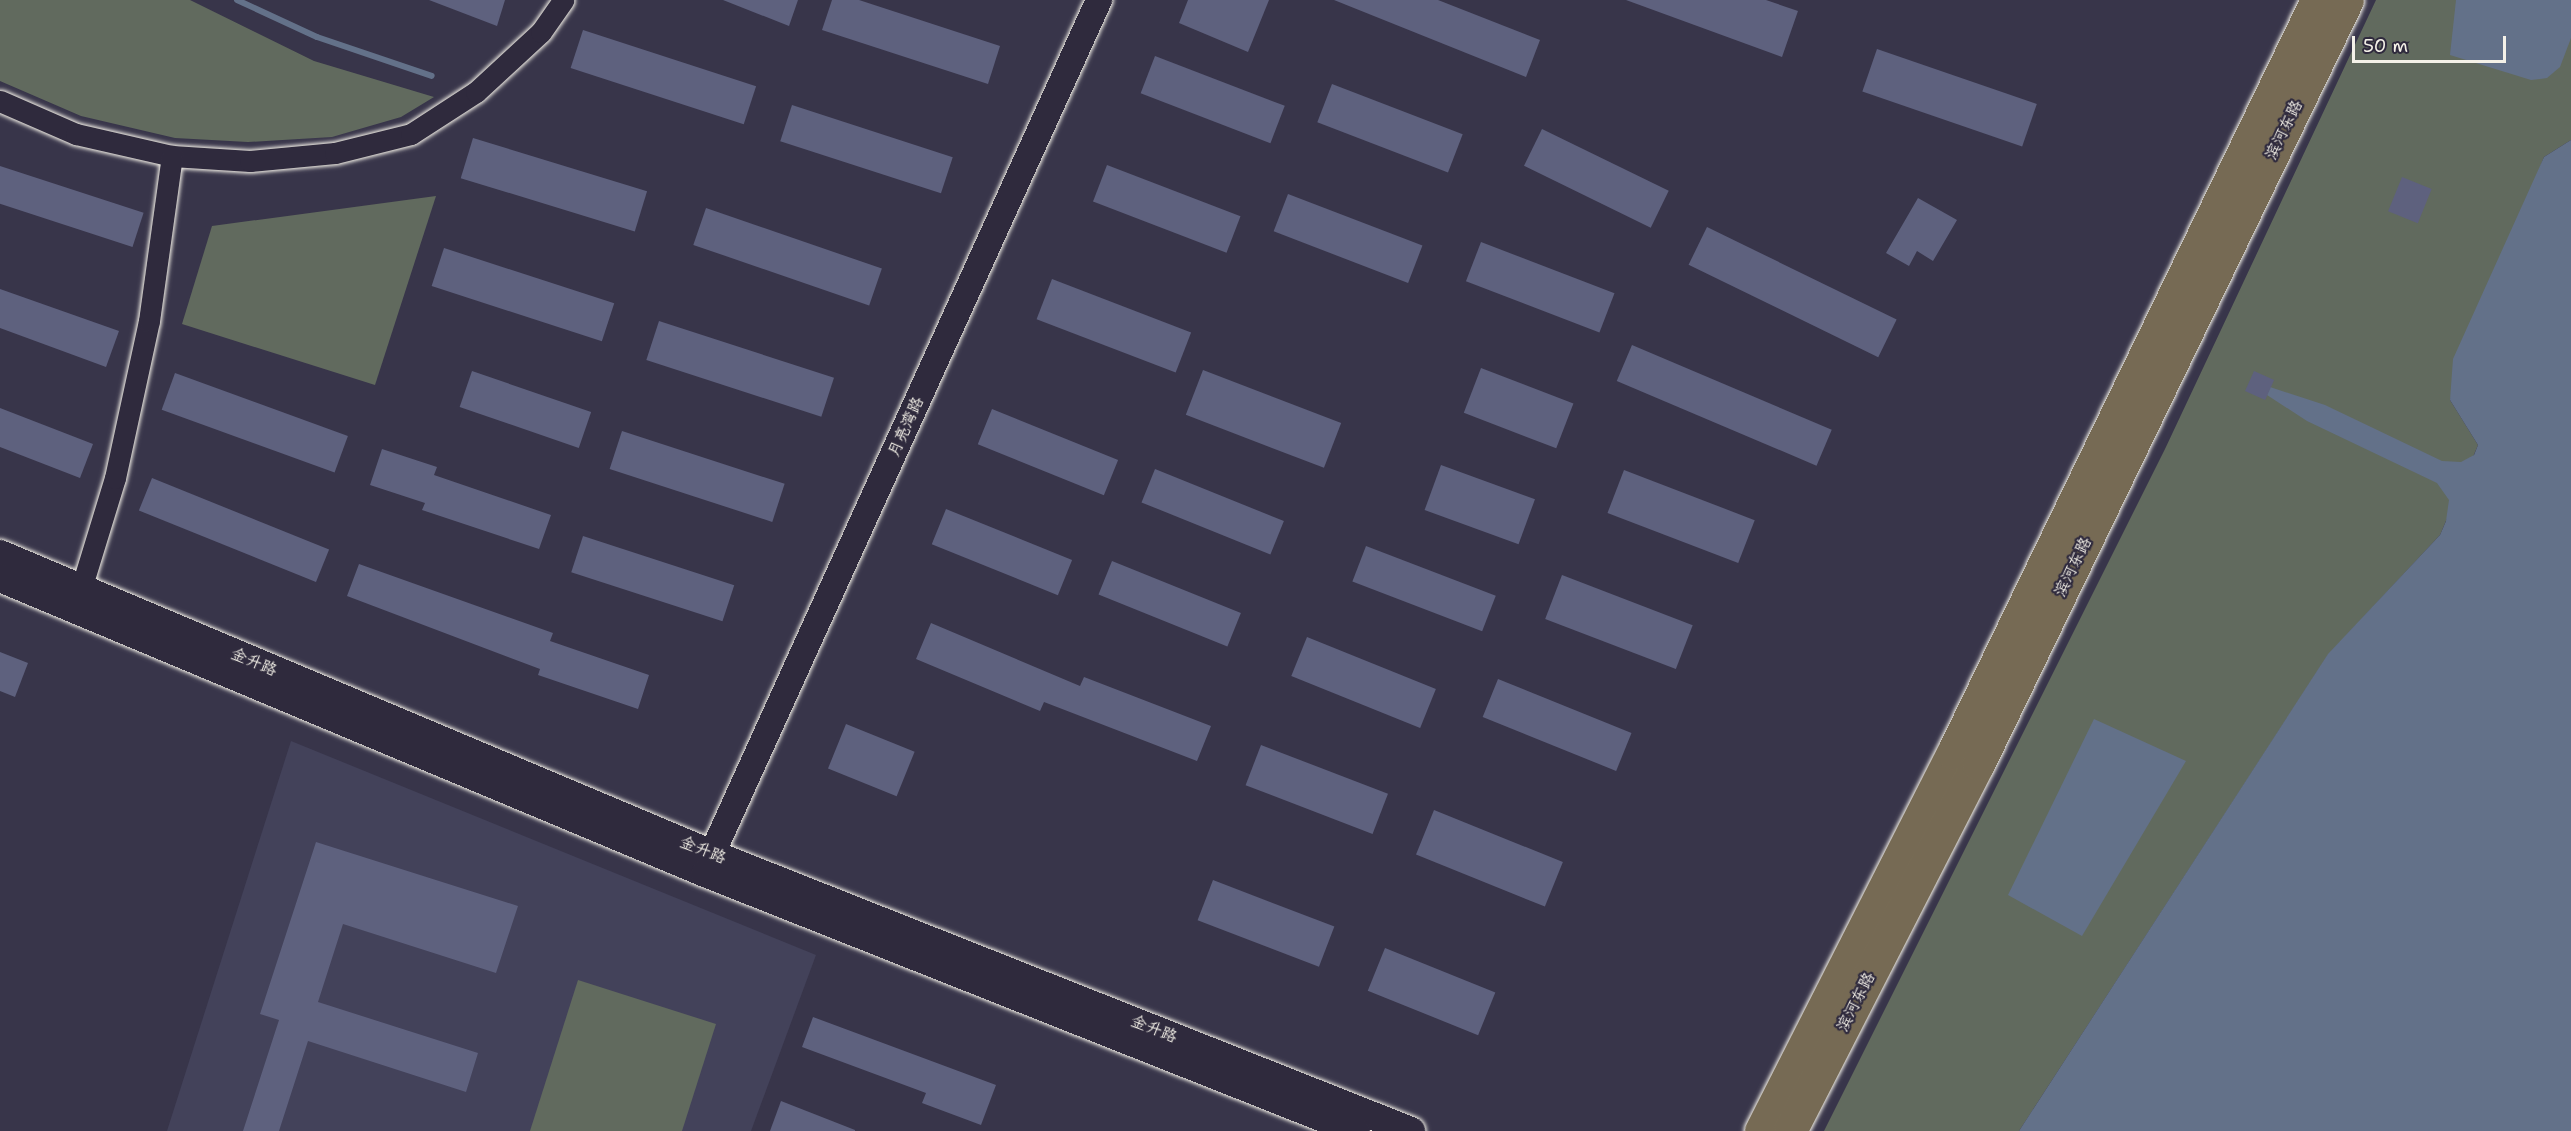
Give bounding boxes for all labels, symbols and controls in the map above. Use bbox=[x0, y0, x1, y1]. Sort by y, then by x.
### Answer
scale bar bbox=[2355, 24, 2510, 62]
text: 50 m bbox=[2363, 34, 2408, 58]
street label: 滨河东路 bbox=[2261, 97, 2307, 163]
street label: 月亮湾路 bbox=[884, 394, 928, 460]
street label: 滨河东路 bbox=[2050, 534, 2096, 600]
street label: 金升路 bbox=[228, 644, 280, 680]
street label: 金升路 bbox=[677, 832, 729, 868]
street label: 滨河东路 bbox=[1833, 969, 1879, 1035]
street label: 金升路 bbox=[1128, 1011, 1180, 1047]

